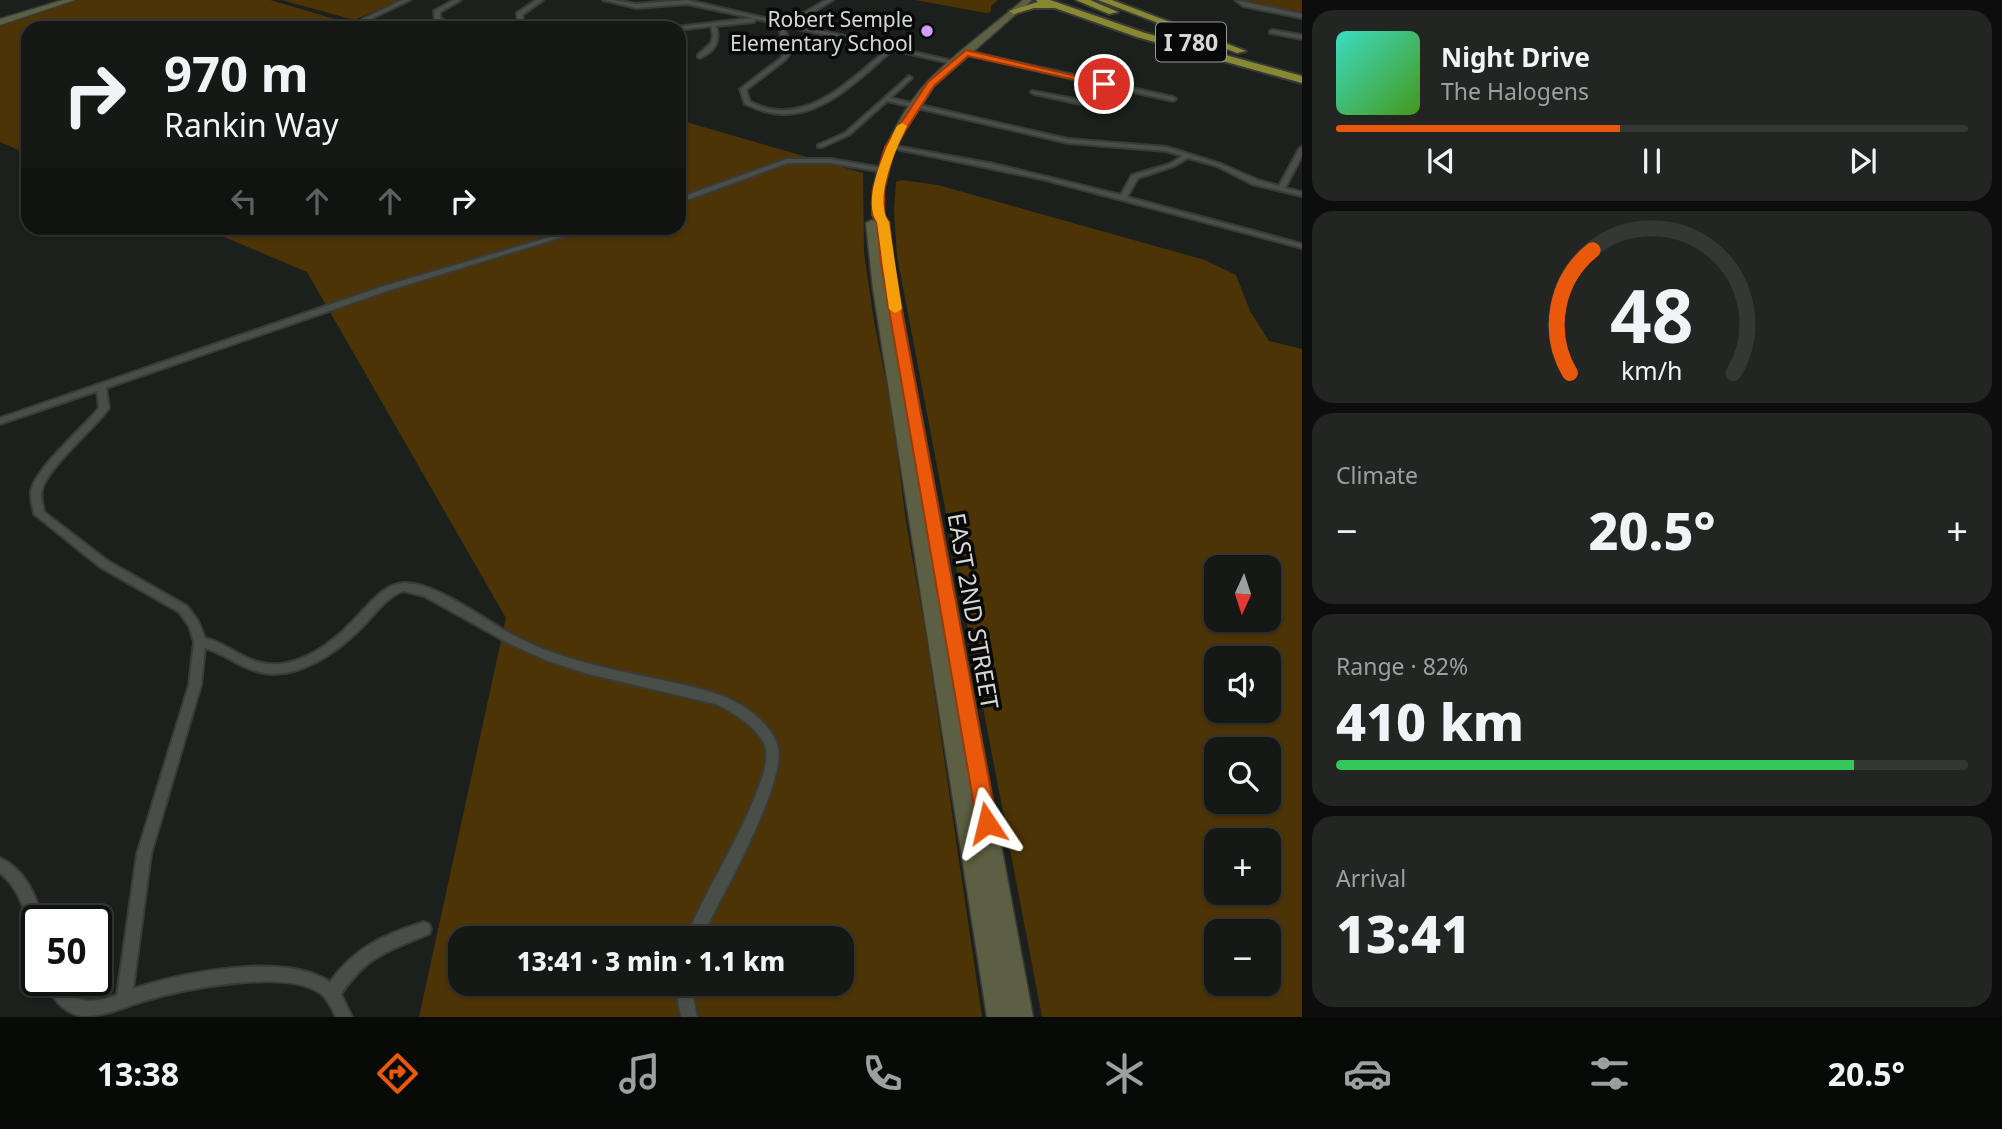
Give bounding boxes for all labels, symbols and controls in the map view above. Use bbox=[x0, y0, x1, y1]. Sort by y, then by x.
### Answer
place label: Robert Semple Elementary School bbox=[730, 5, 913, 57]
road number: I 780 bbox=[1156, 22, 1226, 61]
marker: Robert Semple Elementary School bbox=[919, 23, 935, 39]
text: Night Drive bbox=[1441, 39, 1590, 75]
text: 970 m bbox=[164, 40, 309, 106]
icon: right bbox=[49, 49, 140, 140]
pin bbox=[1074, 54, 1134, 114]
icon: arrive bbox=[1085, 65, 1123, 103]
text: The Halogens bbox=[1441, 75, 1589, 107]
text: Rankin Way bbox=[164, 103, 338, 146]
icon: previous bbox=[1422, 142, 1460, 180]
icon: pause bbox=[1633, 142, 1671, 180]
icon: next bbox=[1844, 142, 1882, 180]
icon: left bbox=[225, 182, 263, 220]
icon: ahead bbox=[298, 182, 336, 220]
icon: ahead bbox=[371, 182, 409, 220]
icon: right bbox=[444, 182, 482, 220]
text: 48 bbox=[1610, 266, 1694, 365]
text: km/h bbox=[1621, 353, 1683, 387]
text: Climate bbox=[1336, 459, 1418, 491]
text: 20.5° bbox=[1589, 494, 1715, 565]
text: − bbox=[1336, 504, 1358, 556]
text: + bbox=[1946, 504, 1968, 556]
street label: EAST 2ND STREET bbox=[941, 510, 1008, 712]
north arrow bbox=[1204, 555, 1281, 632]
map controls bbox=[1204, 555, 1281, 996]
button: sound bbox=[1204, 646, 1281, 723]
text: Range · 82% bbox=[1336, 650, 1468, 682]
text: 410 km bbox=[1336, 685, 1524, 756]
button: search bbox=[1204, 737, 1281, 814]
position arrow bbox=[950, 786, 1024, 860]
button: + bbox=[1204, 828, 1281, 905]
text: Arrival bbox=[1336, 862, 1406, 894]
text: 13:41 bbox=[1336, 897, 1471, 968]
speed limit sign: 50 bbox=[21, 905, 112, 996]
button: − bbox=[1204, 919, 1281, 996]
text: 13:41 · 3 min · 1.1 km bbox=[517, 943, 785, 979]
icon: directions bbox=[373, 1049, 422, 1098]
icon: music bbox=[615, 1049, 664, 1098]
icon: phone bbox=[858, 1049, 907, 1098]
icon: climate bbox=[1100, 1049, 1149, 1098]
icon: car bbox=[1343, 1049, 1392, 1098]
icon: filters bbox=[1585, 1049, 1634, 1098]
text: 13:38 bbox=[97, 1052, 179, 1095]
text: 20.5° bbox=[1828, 1052, 1905, 1095]

